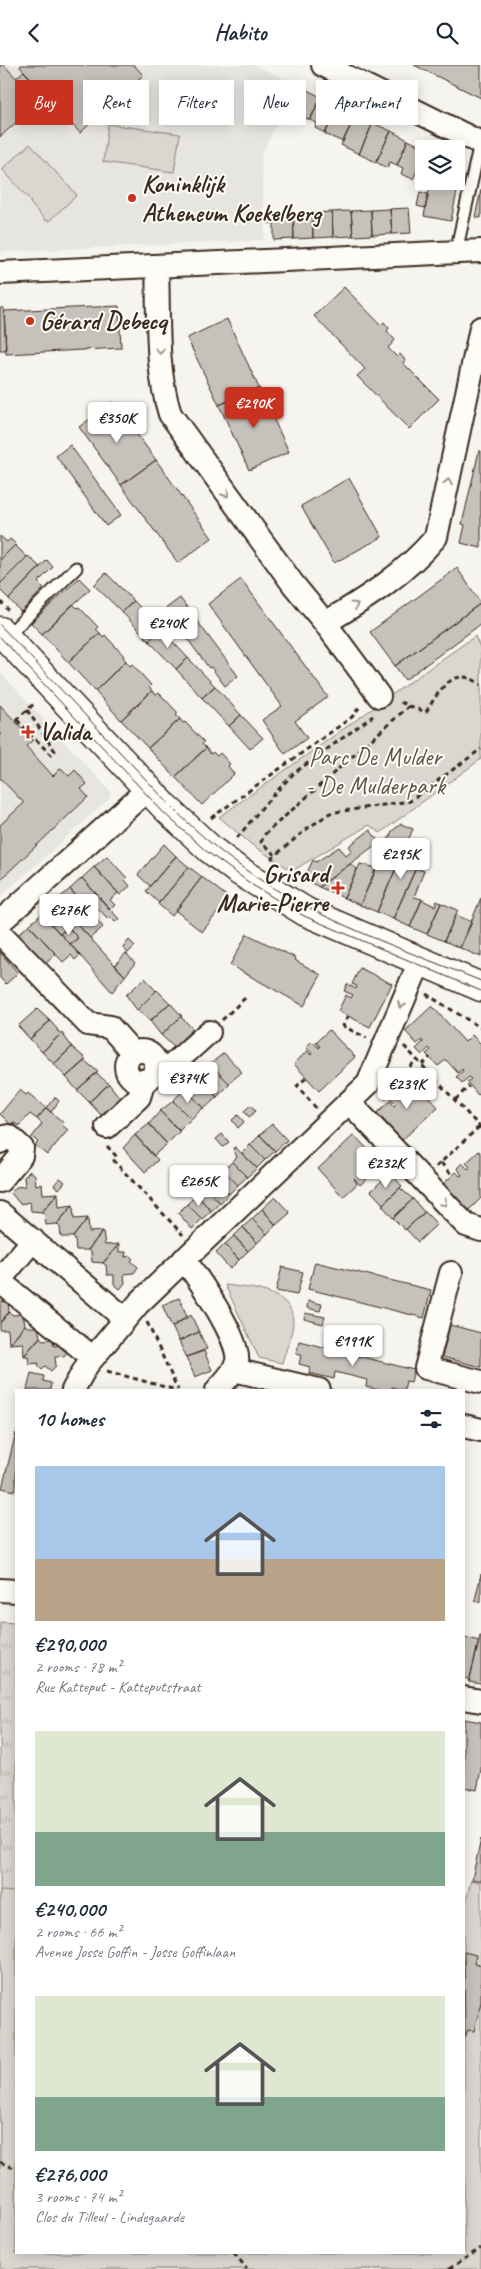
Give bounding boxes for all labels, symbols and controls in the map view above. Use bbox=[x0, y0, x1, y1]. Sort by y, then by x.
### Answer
icon: back bbox=[20, 19, 48, 47]
text: Habito bbox=[215, 19, 266, 47]
icon: search bbox=[433, 19, 461, 47]
chip: Buy bbox=[15, 80, 73, 125]
chip: Rent bbox=[83, 80, 149, 125]
chip: Filters bbox=[159, 80, 234, 125]
chip: New bbox=[244, 80, 306, 125]
chip: Apartment bbox=[316, 80, 418, 125]
map controls bbox=[415, 140, 465, 190]
button: layers bbox=[415, 140, 465, 190]
place label: Koninklijk Atheneum Koekelberg bbox=[142, 168, 323, 229]
marker: Koninklijk Atheneum Koekelberg bbox=[126, 192, 138, 204]
place label: Gérard Debecq bbox=[40, 305, 169, 337]
marker: Gérard Debecq bbox=[24, 315, 36, 327]
one-way arrow bbox=[155, 348, 165, 355]
pin: €290K bbox=[219, 387, 289, 429]
text: €290K bbox=[236, 393, 272, 413]
pin: €350K bbox=[82, 401, 152, 444]
text: €350K bbox=[99, 408, 135, 428]
one-way arrow bbox=[442, 478, 453, 487]
one-way arrow bbox=[221, 488, 229, 497]
one-way arrow bbox=[349, 602, 358, 611]
pin: €240K bbox=[133, 607, 203, 649]
text: €240K bbox=[150, 613, 186, 633]
place label: Valida bbox=[39, 716, 94, 748]
marker: Valida bbox=[21, 725, 35, 739]
park label: Parc De Mulder - De Mulderpark bbox=[305, 741, 447, 802]
pin: €295K bbox=[366, 837, 436, 880]
text: €295K bbox=[383, 844, 419, 864]
place label: Grisard Marie-Pierre bbox=[217, 858, 332, 919]
marker: Grisard Marie-Pierre bbox=[332, 882, 344, 894]
pin: €276K bbox=[34, 893, 104, 936]
text: €276K bbox=[50, 900, 88, 920]
one-way arrow bbox=[396, 1000, 407, 1009]
pin: €374K bbox=[153, 1061, 223, 1104]
pin: €239K bbox=[372, 1067, 442, 1110]
text: €374K bbox=[170, 1068, 206, 1088]
text: €239K bbox=[389, 1074, 425, 1094]
pin: €232K bbox=[351, 1147, 421, 1189]
text: €232K bbox=[368, 1153, 404, 1173]
pin: €265K bbox=[164, 1165, 234, 1207]
text: €265K bbox=[180, 1171, 218, 1191]
one-way arrow bbox=[438, 1197, 447, 1206]
pin: €191K bbox=[318, 1325, 388, 1367]
text: €191K bbox=[335, 1331, 371, 1351]
icon: filters bbox=[417, 1405, 445, 1433]
text: 10 homes bbox=[35, 1406, 104, 1432]
icon: home bbox=[195, 1499, 285, 1589]
text: €290,000 bbox=[35, 1631, 105, 1657]
text: 2 rooms · 78 m² bbox=[35, 1657, 121, 1677]
text: Rue Katteput - Katteputstraat bbox=[35, 1677, 201, 1697]
icon: home bbox=[195, 1764, 285, 1854]
text: €240,000 bbox=[35, 1896, 105, 1922]
text: 2 rooms · 66 m² bbox=[35, 1922, 121, 1942]
text: Avenue Josse Goffin - Josse Goffinlaan bbox=[35, 1942, 235, 1962]
icon: home bbox=[195, 2029, 285, 2119]
text: €276,000 bbox=[35, 2161, 106, 2187]
text: 3 rooms · 74 m² bbox=[35, 2187, 121, 2207]
text: Clos du Tilleul - Lindegaarde bbox=[35, 2207, 184, 2227]

